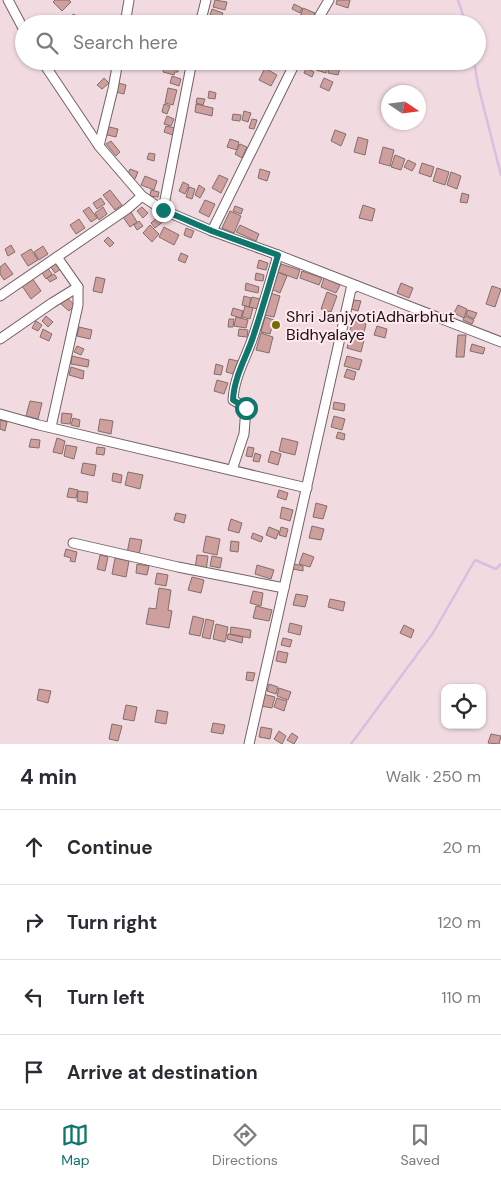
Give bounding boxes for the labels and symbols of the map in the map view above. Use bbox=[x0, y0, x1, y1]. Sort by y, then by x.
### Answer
north arrow bbox=[381, 85, 426, 130]
route end bbox=[152, 199, 175, 222]
place label: Shri JanjyotiAdharbhut Bidhyalaye bbox=[286, 306, 454, 345]
marker: Shri JanjyotiAdharbhut Bidhyalaye bbox=[270, 319, 282, 331]
route start bbox=[235, 397, 258, 420]

